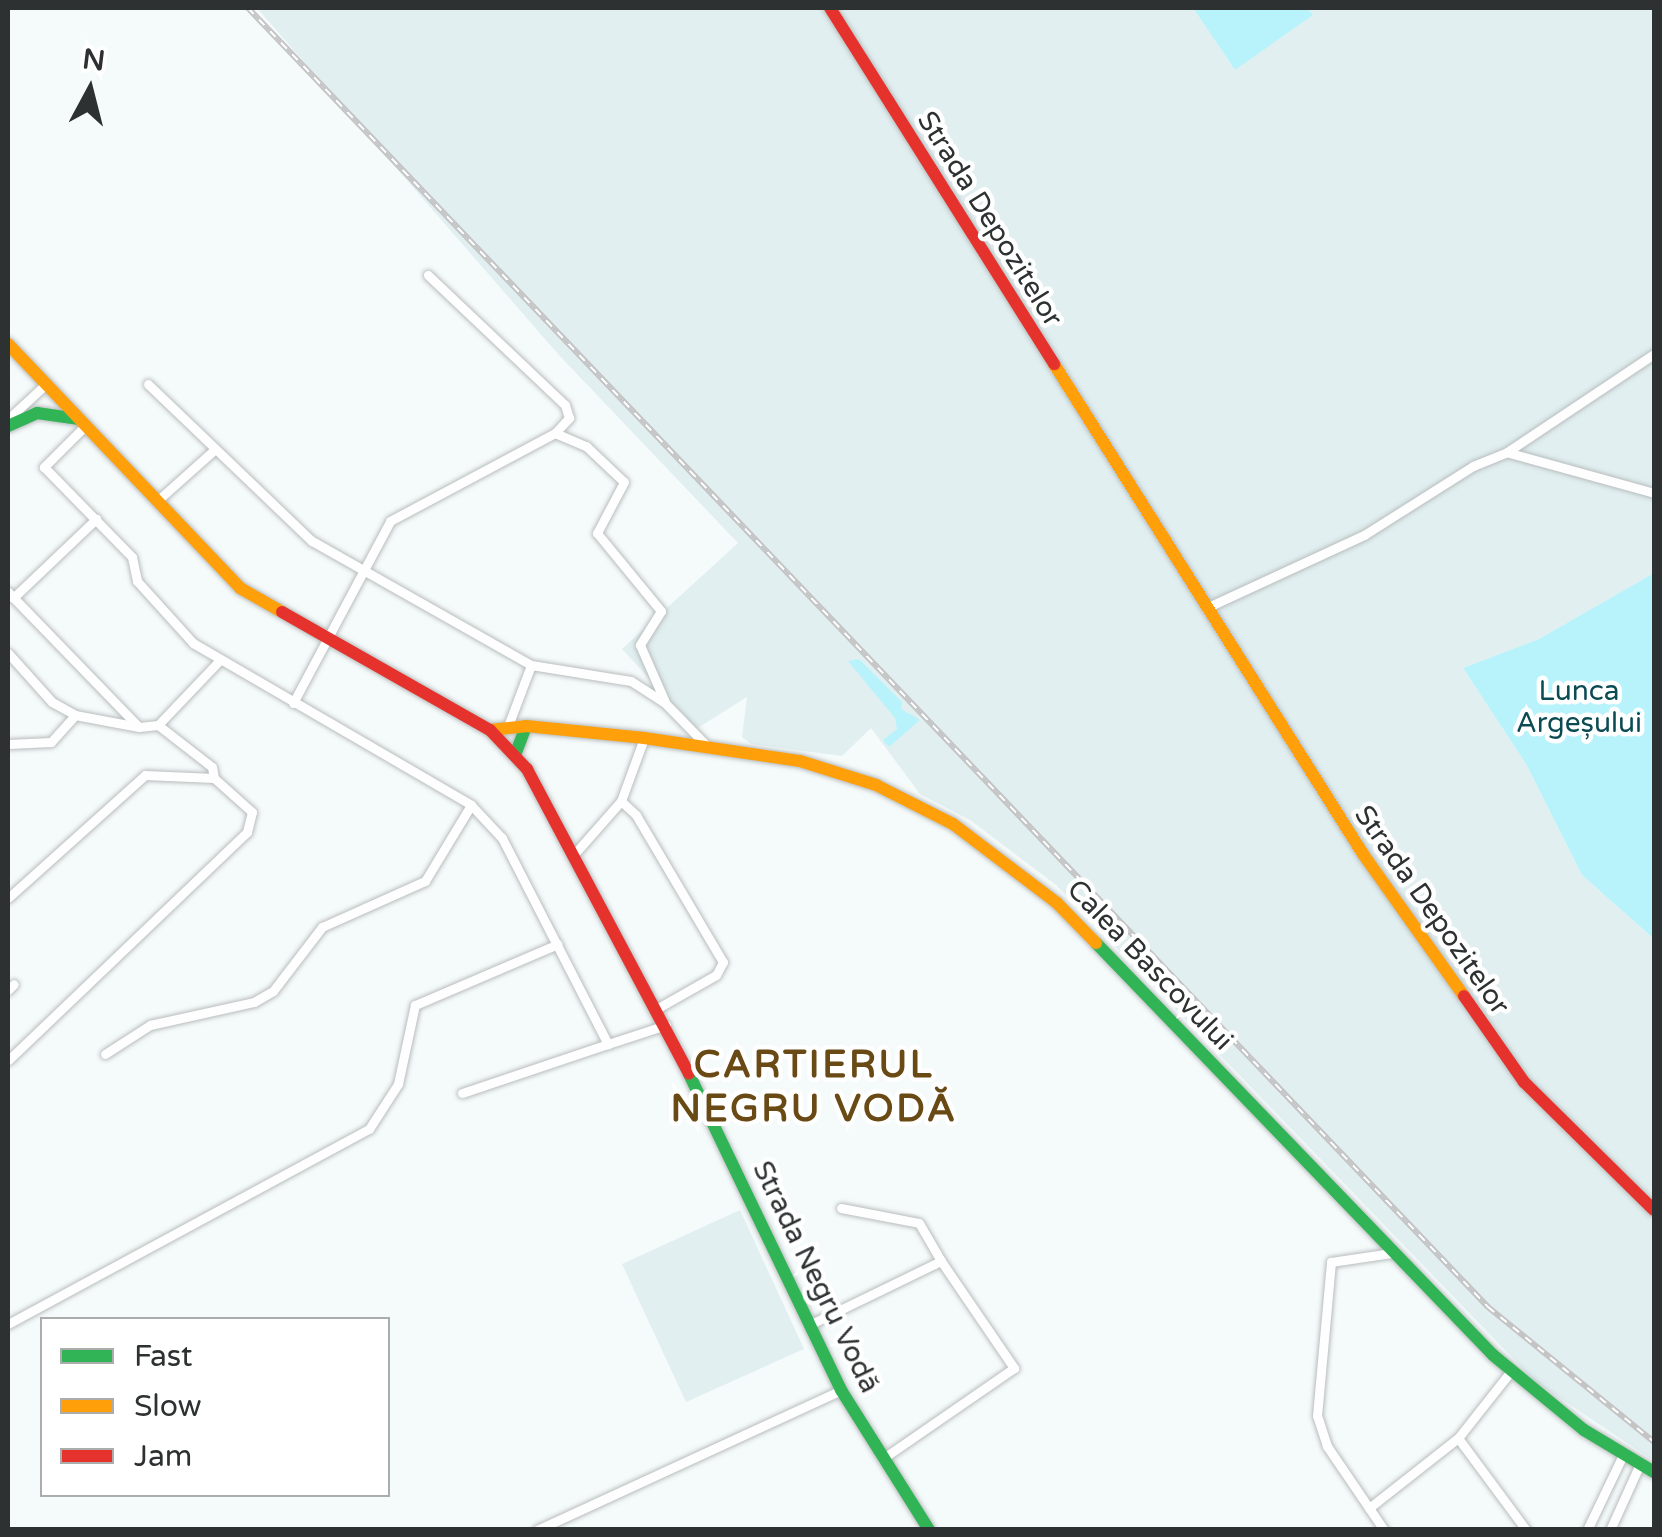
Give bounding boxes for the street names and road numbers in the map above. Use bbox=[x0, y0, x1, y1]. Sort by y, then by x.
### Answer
street label: Strada Depozitelor bbox=[910, 105, 1070, 333]
street label: Strada Depozitelor bbox=[1347, 799, 1517, 1021]
street label: Calea Bascovului bbox=[1060, 873, 1240, 1057]
street label: Strada Negru Vodă bbox=[745, 1156, 887, 1398]

